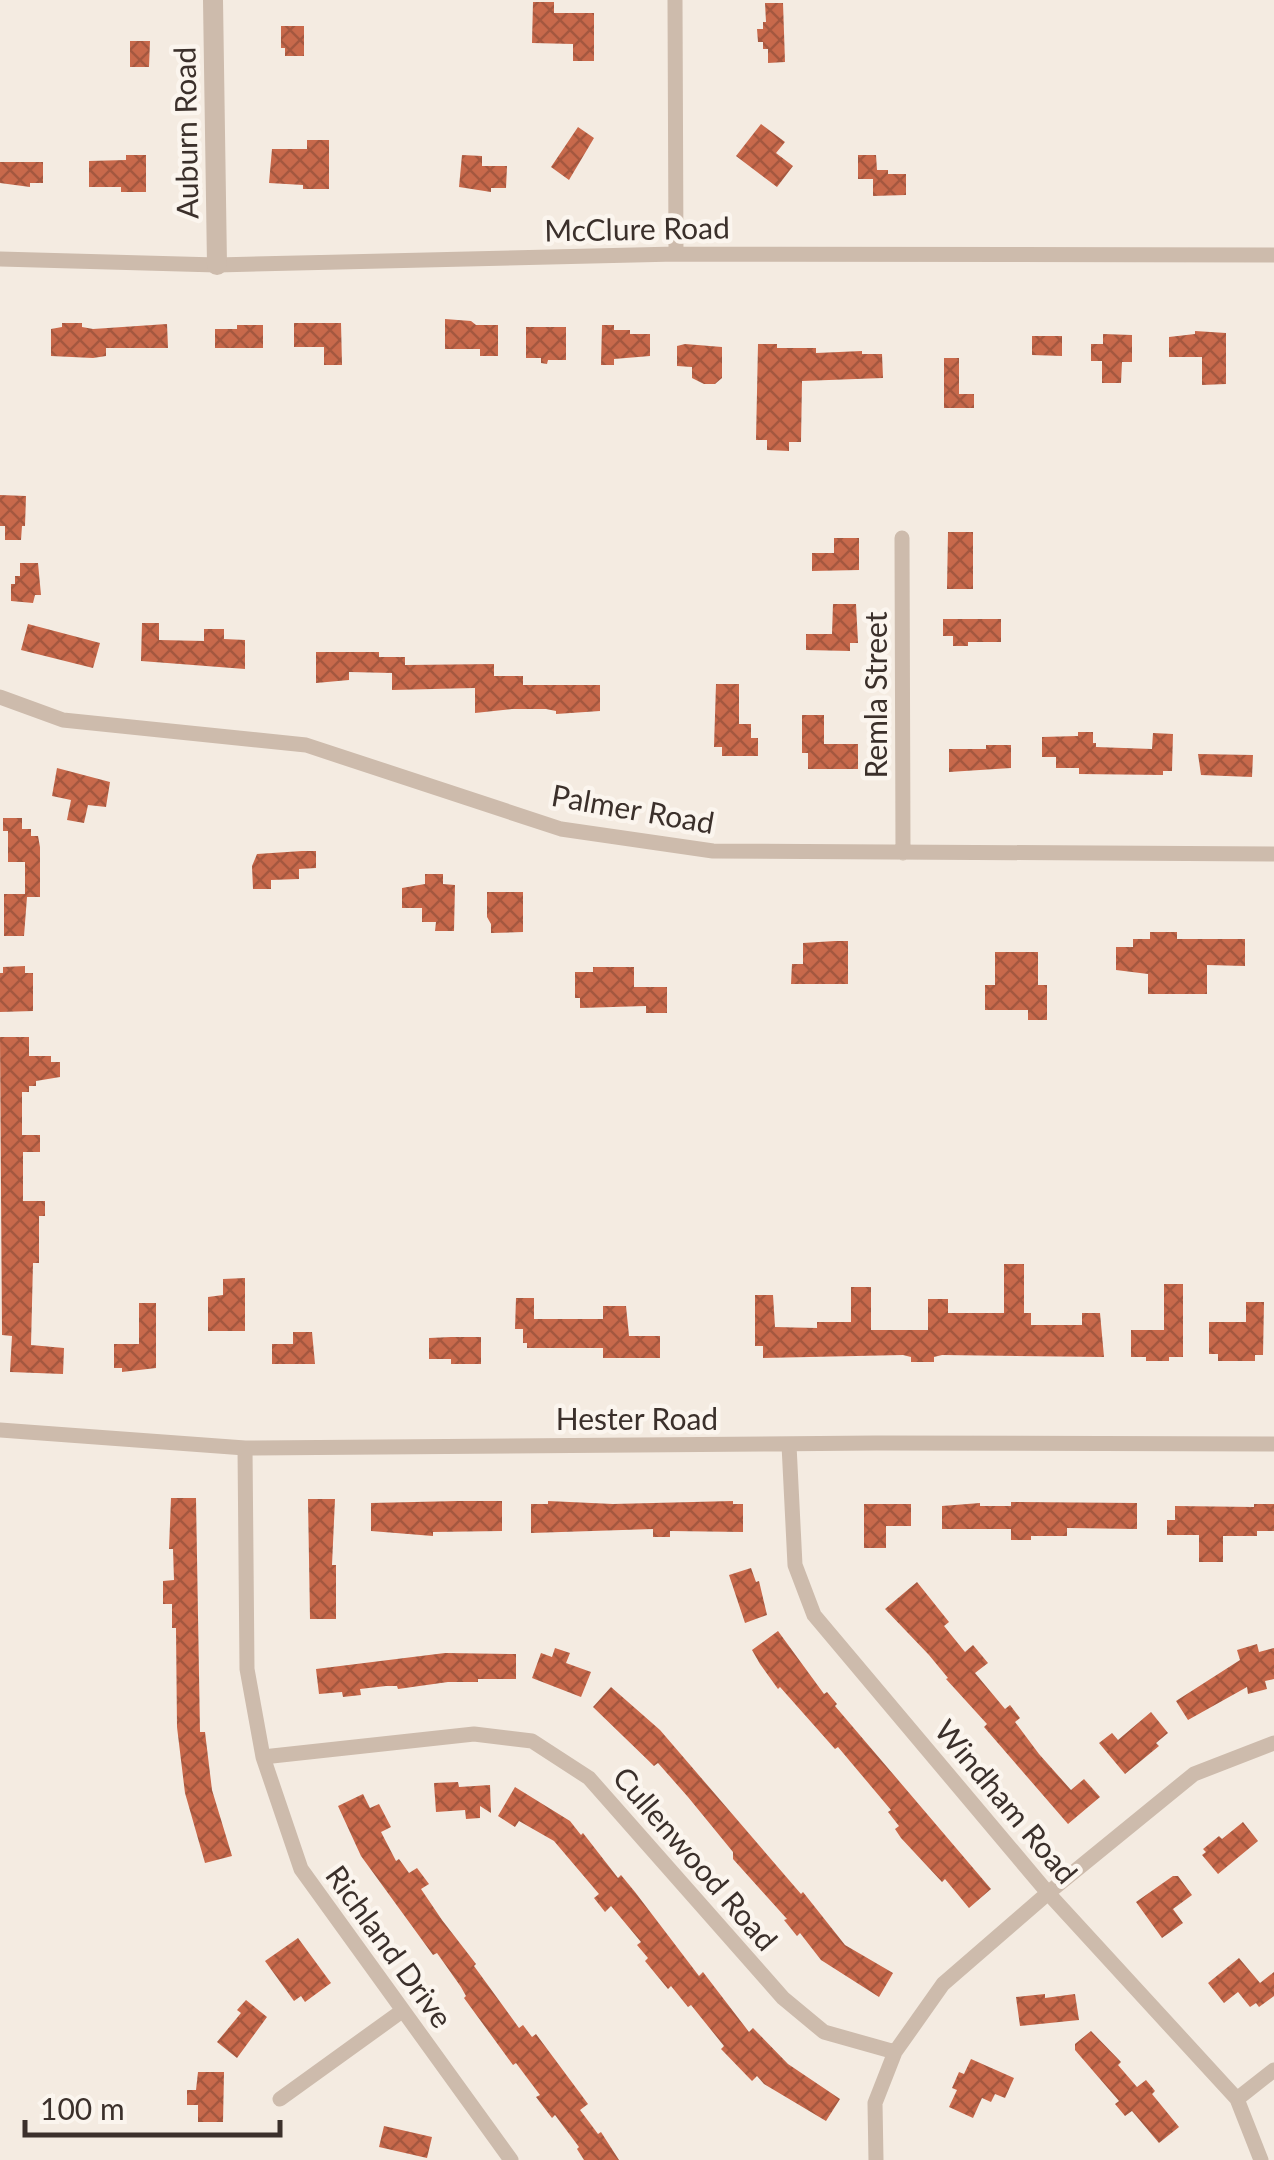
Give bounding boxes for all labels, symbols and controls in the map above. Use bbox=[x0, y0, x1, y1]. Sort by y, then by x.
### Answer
street label: Auburn Road bbox=[166, 47, 204, 219]
street label: McClure Road bbox=[544, 208, 730, 248]
street label: Remla Street bbox=[857, 611, 893, 779]
street label: Palmer Road bbox=[549, 776, 717, 840]
street label: Hester Road bbox=[556, 1400, 718, 1436]
street label: Windham Road bbox=[928, 1712, 1086, 1890]
street label: Cullenwood Road bbox=[606, 1759, 786, 1957]
street label: Richland Drive bbox=[319, 1858, 461, 2034]
scale bar bbox=[25, 2075, 280, 2137]
text: 100 m bbox=[40, 2090, 125, 2126]

